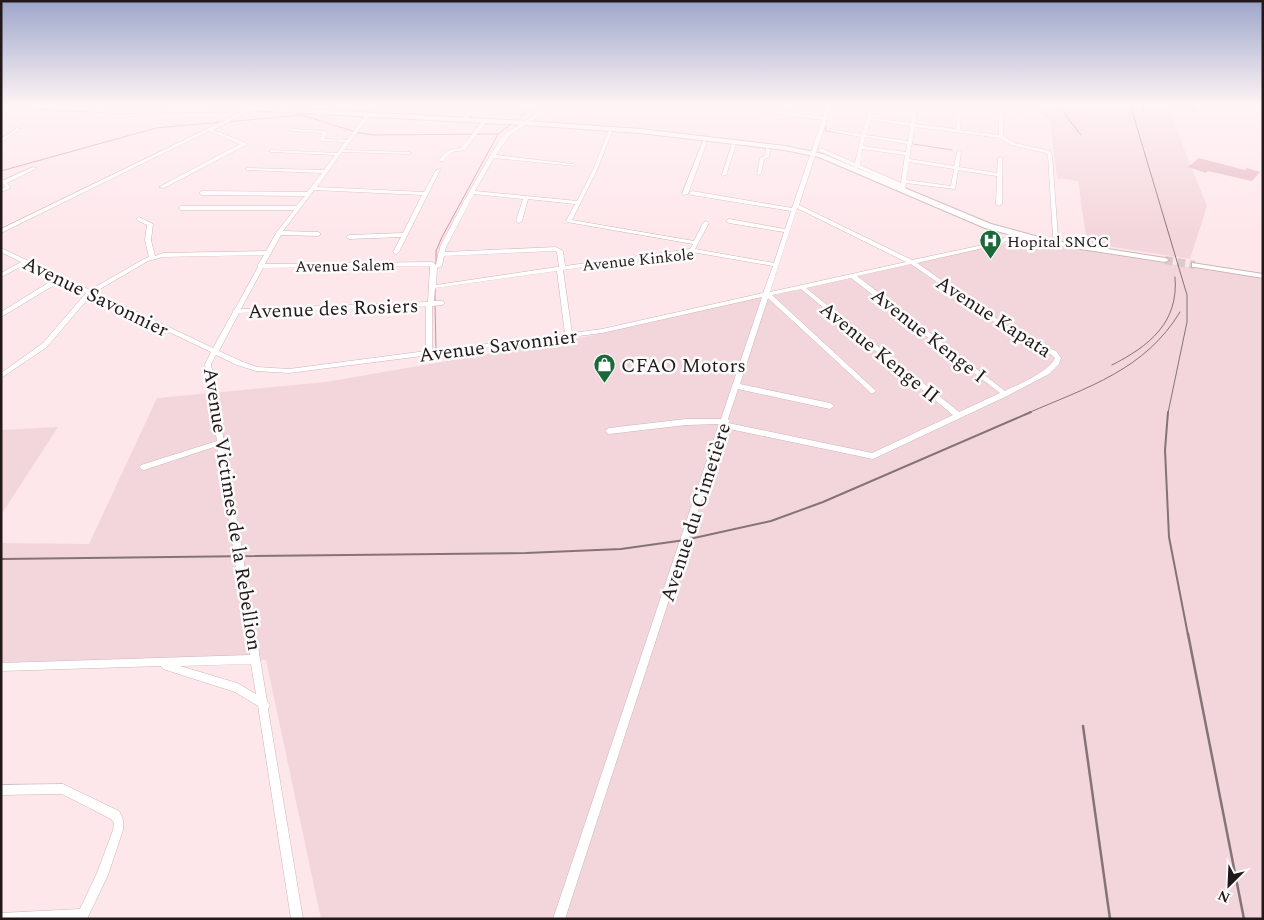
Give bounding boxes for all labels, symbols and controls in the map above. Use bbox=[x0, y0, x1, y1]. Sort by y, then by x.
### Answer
hospital icon: Hopital SNCC bbox=[979, 229, 1003, 260]
place label: Hopital SNCC bbox=[1007, 230, 1109, 254]
street label: Avenue Kinkole bbox=[581, 242, 695, 278]
street label: Avenue Savonnier bbox=[17, 249, 174, 345]
street label: Avenue Salem bbox=[295, 253, 395, 279]
street label: Avenue Kapata bbox=[930, 268, 1058, 366]
street label: Avenue Kenge I bbox=[864, 281, 993, 391]
street label: Avenue des Rosiers bbox=[247, 291, 419, 327]
street label: Avenue Kenge II bbox=[813, 295, 946, 411]
street label: Avenue Savonnier bbox=[417, 321, 579, 371]
place label: CFAO Motors bbox=[621, 351, 746, 381]
shop icon: CFAO Motors bbox=[593, 353, 617, 384]
street label: Avenue Victimes de la Rebellion bbox=[195, 365, 269, 653]
street label: Avenue du Cimetière bbox=[653, 419, 739, 606]
north arrow bbox=[1204, 860, 1254, 910]
text: N bbox=[1214, 885, 1233, 908]

